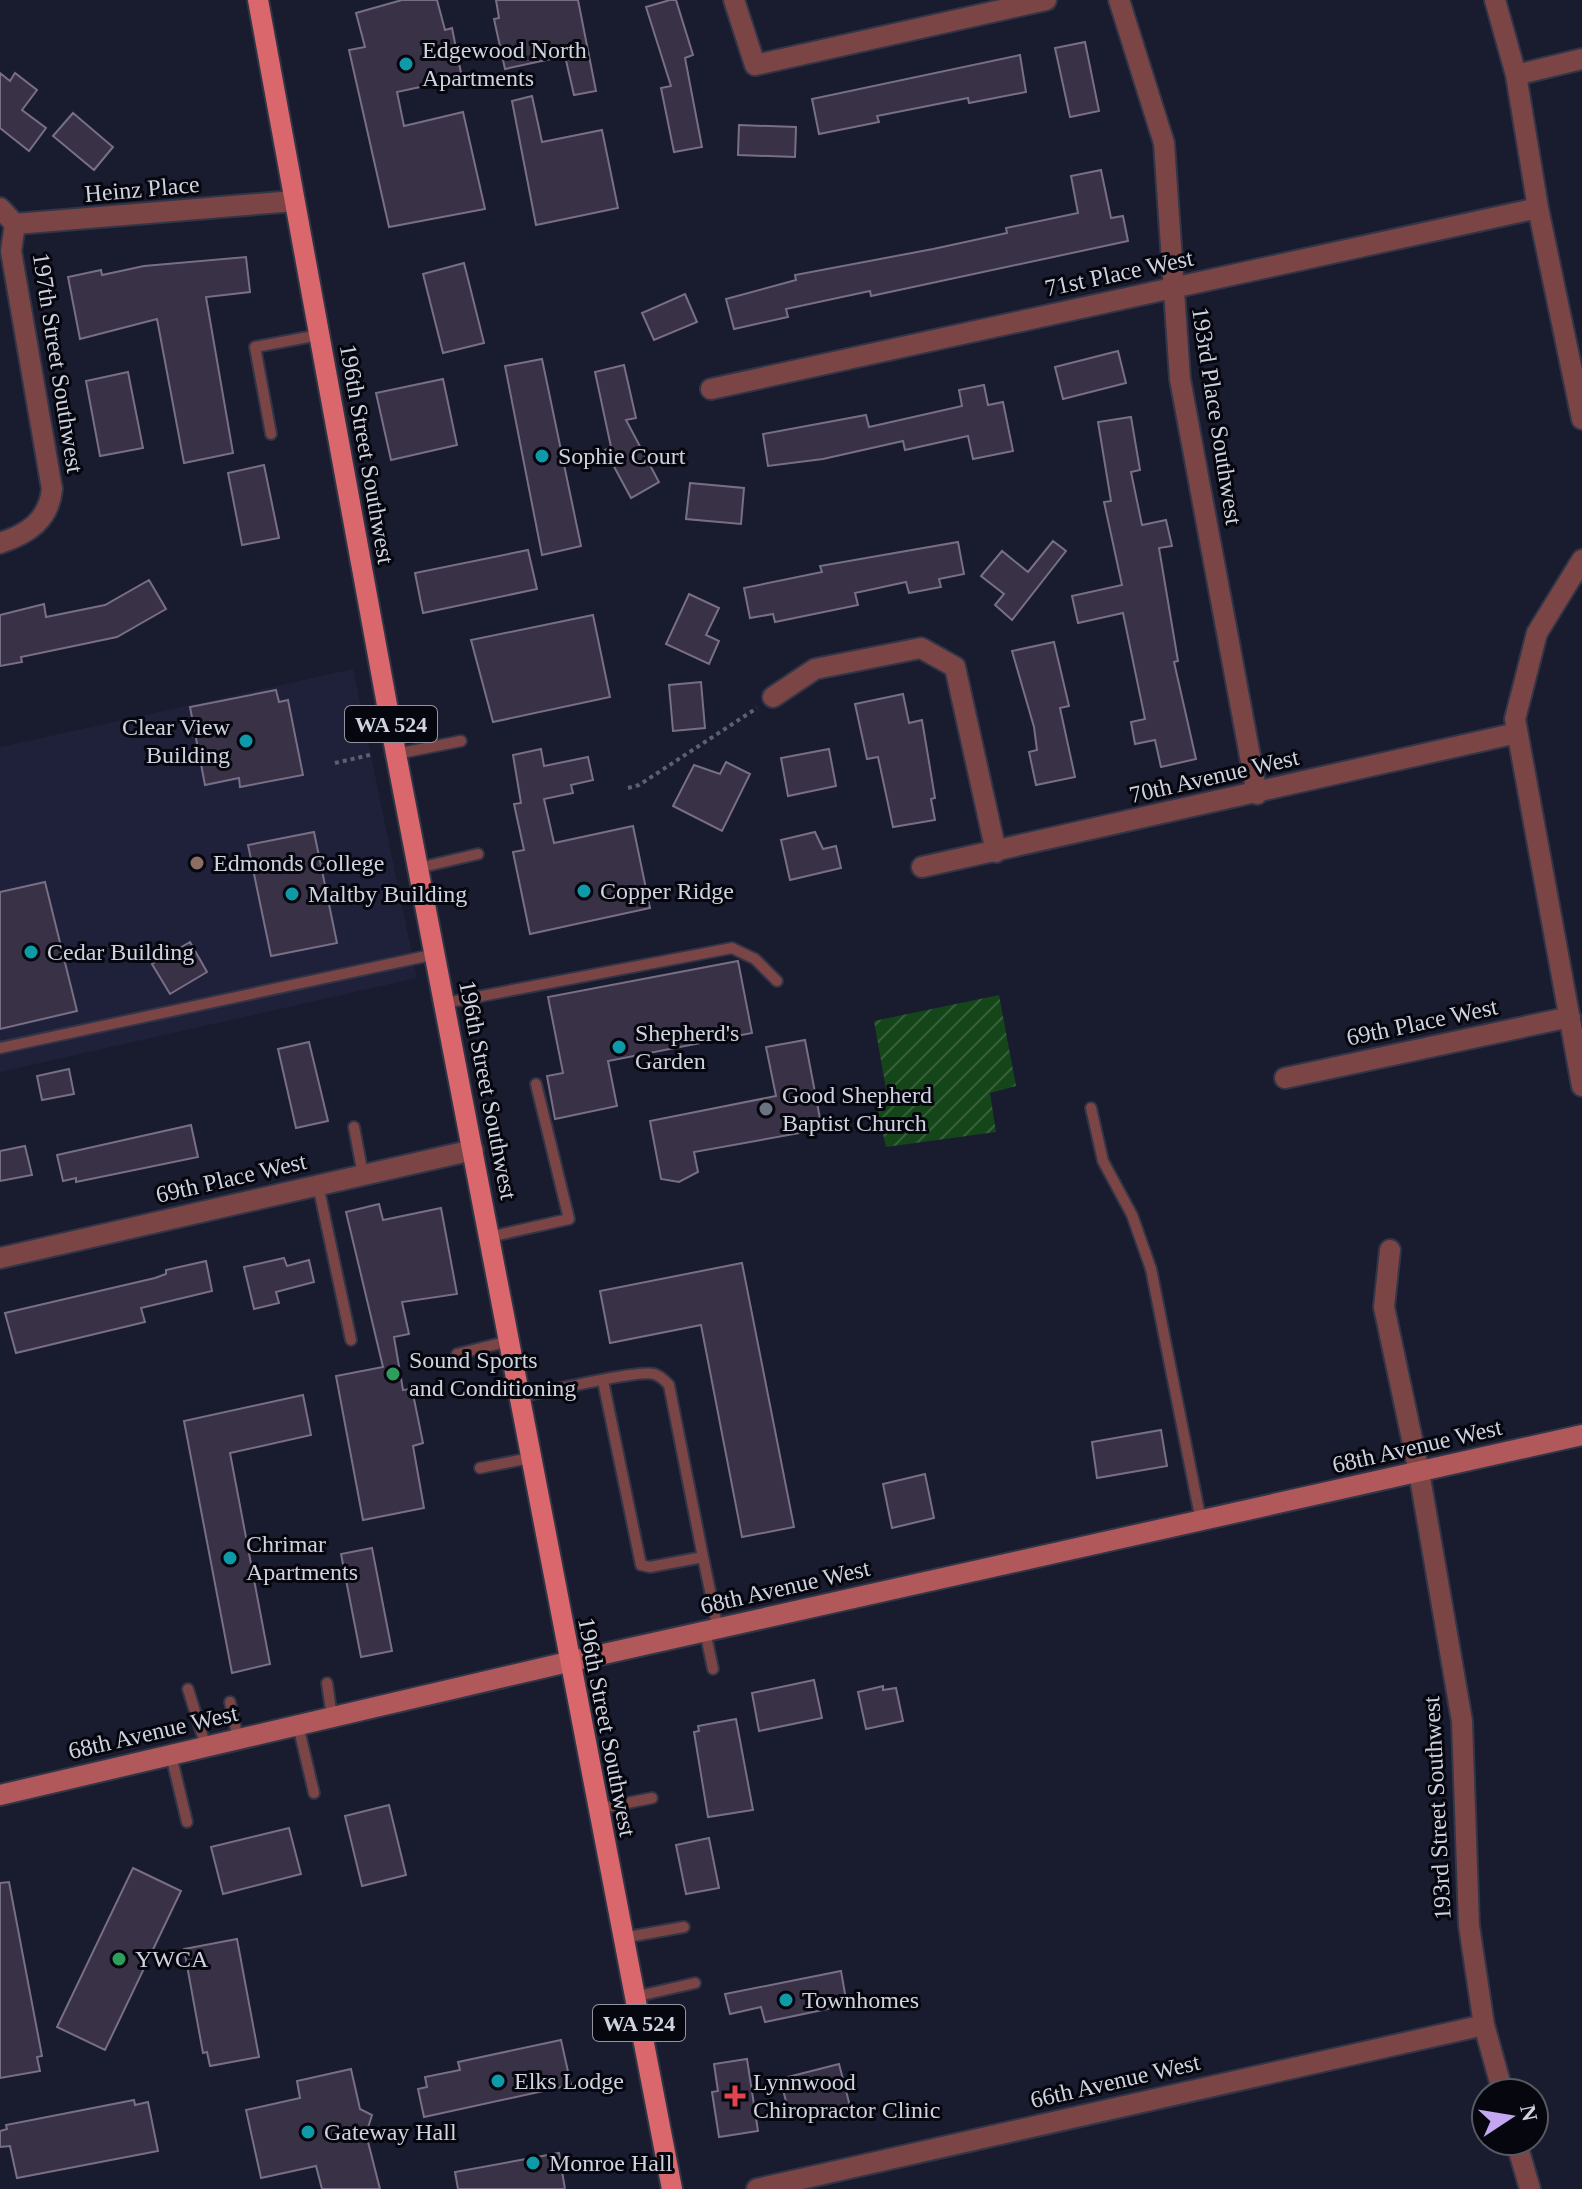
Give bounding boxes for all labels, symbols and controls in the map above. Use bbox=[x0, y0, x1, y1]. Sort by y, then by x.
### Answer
place label: Edgewood North Apartments bbox=[422, 37, 587, 91]
marker: Edgewood North Apartments bbox=[397, 55, 415, 73]
street label: Heinz Place bbox=[83, 171, 201, 207]
street label: 71st Place West bbox=[1042, 245, 1196, 301]
street label: 197th Street Southwest bbox=[28, 251, 88, 475]
street label: 193rd Place Southwest bbox=[1187, 305, 1247, 527]
street label: 196th Street Southwest bbox=[335, 342, 399, 566]
place label: Sophie Court bbox=[558, 443, 686, 469]
marker: Sophie Court bbox=[533, 447, 551, 465]
road number: WA 524 bbox=[345, 706, 437, 742]
place label: Clear View Building bbox=[122, 714, 231, 768]
marker: Clear View Building bbox=[237, 732, 255, 750]
street label: 70th Avenue West bbox=[1127, 744, 1302, 808]
place label: Edmonds College bbox=[213, 850, 384, 876]
marker: Edmonds College bbox=[188, 854, 206, 872]
place label: Copper Ridge bbox=[600, 878, 734, 904]
place label: Maltby Building bbox=[308, 881, 467, 907]
marker: Copper Ridge bbox=[575, 882, 593, 900]
marker: Maltby Building bbox=[283, 885, 301, 903]
place label: Cedar Building bbox=[47, 939, 194, 965]
marker: Cedar Building bbox=[22, 943, 40, 961]
street label: 196th Street Southwest bbox=[454, 978, 522, 1202]
street label: 69th Place West bbox=[1344, 993, 1500, 1051]
place label: Shepherd's Garden bbox=[635, 1020, 739, 1074]
marker: Shepherd's Garden bbox=[610, 1038, 628, 1056]
place label: Good Shepherd Baptist Church bbox=[782, 1082, 932, 1136]
marker: Good Shepherd Baptist Church bbox=[757, 1100, 775, 1118]
street label: 69th Place West bbox=[153, 1148, 309, 1208]
place label: Sound Sports and Conditioning bbox=[409, 1347, 576, 1401]
marker: Sound Sports and Conditioning bbox=[384, 1365, 402, 1383]
street label: 68th Avenue West bbox=[1330, 1414, 1505, 1478]
place label: Chrimar Apartments bbox=[246, 1531, 358, 1585]
marker: Chrimar Apartments bbox=[221, 1549, 239, 1567]
street label: 68th Avenue West bbox=[698, 1555, 873, 1619]
street label: 196th Street Southwest bbox=[573, 1615, 641, 1839]
street label: 193rd Street Southwest bbox=[1418, 1695, 1456, 1921]
street label: 68th Avenue West bbox=[66, 1700, 241, 1764]
place label: YWCA bbox=[135, 1946, 209, 1972]
marker: YWCA bbox=[110, 1950, 128, 1968]
place label: Townhomes bbox=[802, 1987, 919, 2013]
marker: Townhomes bbox=[777, 1991, 795, 2009]
road number: WA 524 bbox=[593, 2005, 685, 2041]
street label: 66th Avenue West bbox=[1028, 2049, 1203, 2113]
place label: Elks Lodge bbox=[514, 2068, 624, 2094]
place label: Lynnwood Chiropractor Clinic bbox=[753, 2069, 940, 2123]
marker: Elks Lodge bbox=[489, 2072, 507, 2090]
north arrow bbox=[1470, 2077, 1550, 2157]
marker: Lynnwood Chiropractor Clinic bbox=[724, 2085, 746, 2107]
text: N bbox=[1515, 2103, 1543, 2123]
place label: Gateway Hall bbox=[324, 2119, 457, 2145]
marker: Gateway Hall bbox=[299, 2123, 317, 2141]
place label: Monroe Hall bbox=[549, 2150, 673, 2176]
marker: Monroe Hall bbox=[524, 2154, 542, 2172]

